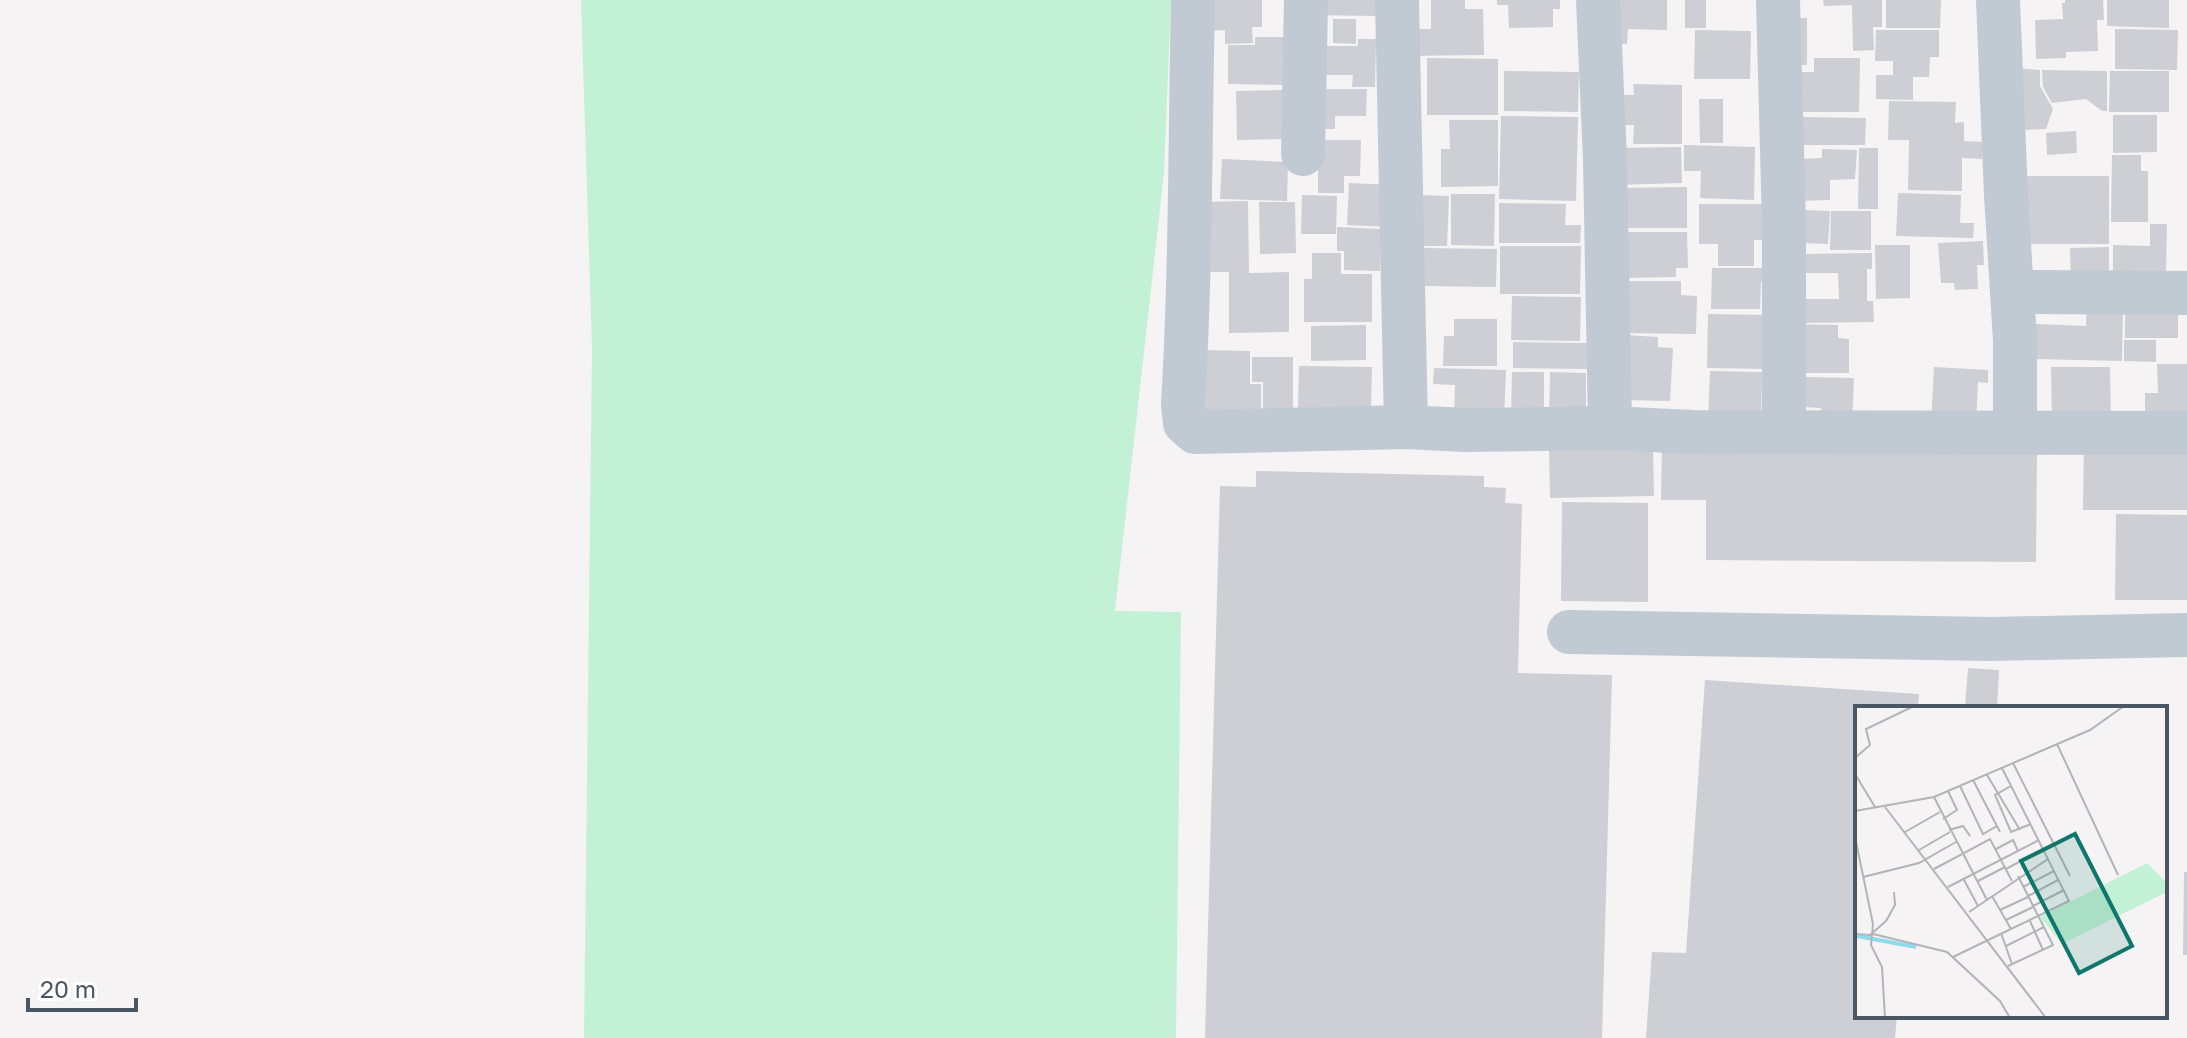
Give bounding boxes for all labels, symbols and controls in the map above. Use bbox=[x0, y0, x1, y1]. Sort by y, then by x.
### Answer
inset map bbox=[1855, 706, 2167, 1018]
scale bar bbox=[28, 962, 136, 1012]
text: 20 m bbox=[40, 974, 96, 1003]

